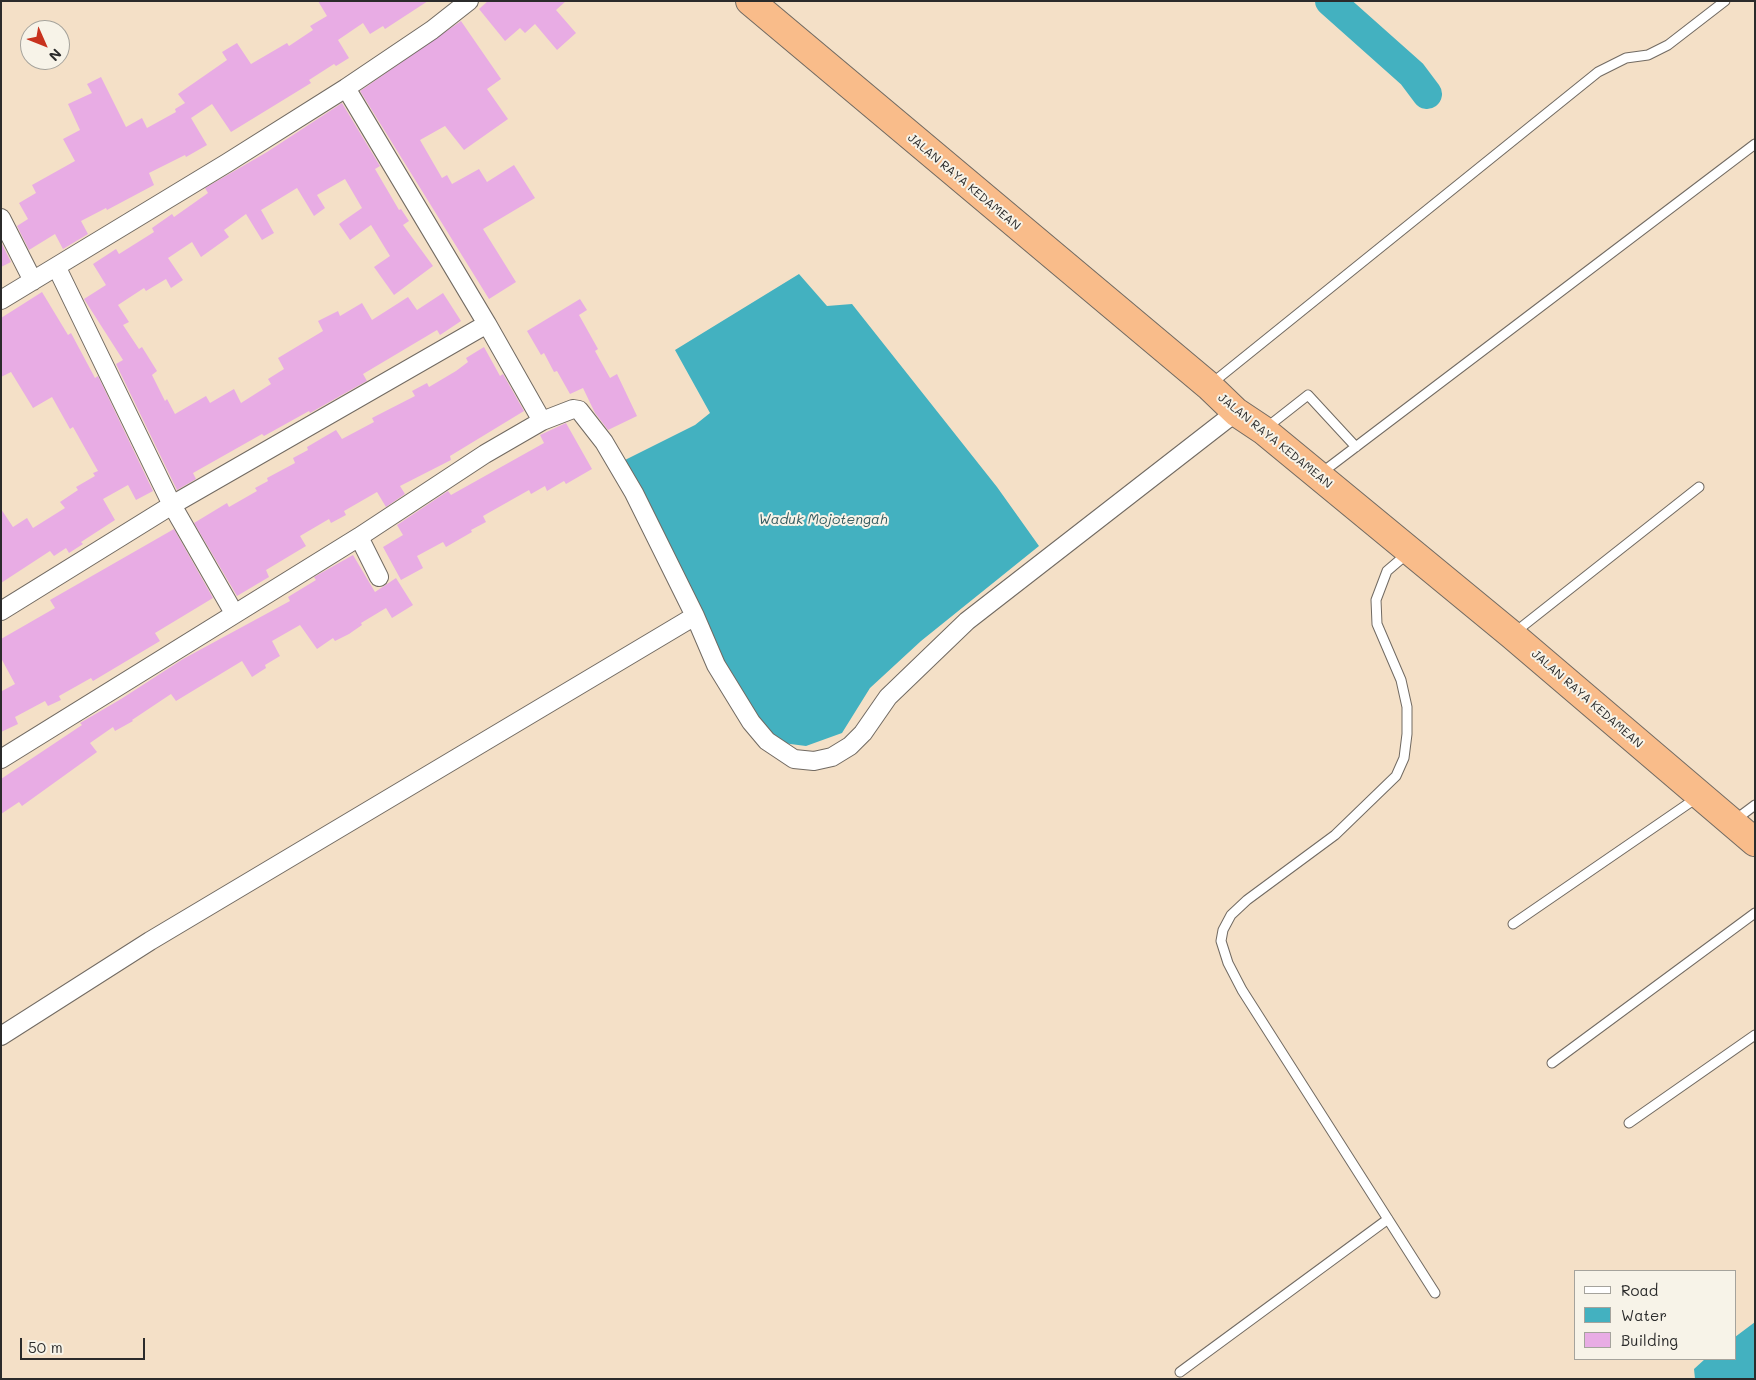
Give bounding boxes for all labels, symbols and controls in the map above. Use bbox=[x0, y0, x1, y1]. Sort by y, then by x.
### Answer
north arrow bbox=[20, 20, 70, 70]
text: N bbox=[45, 45, 66, 65]
street label: JALAN RAYA KEDAMEAN bbox=[905, 131, 1023, 233]
street label: JALAN RAYA KEDAMEAN bbox=[1215, 391, 1335, 491]
water label: Waduk Mojotengah bbox=[758, 512, 888, 528]
street label: JALAN RAYA KEDAMEAN bbox=[1528, 647, 1646, 751]
legend bbox=[1574, 1270, 1736, 1360]
text: Road bbox=[1621, 1280, 1658, 1300]
text: Water bbox=[1621, 1305, 1667, 1325]
scale bar bbox=[22, 1328, 148, 1360]
text: Building bbox=[1621, 1330, 1678, 1350]
text: 50 m bbox=[28, 1337, 63, 1357]

